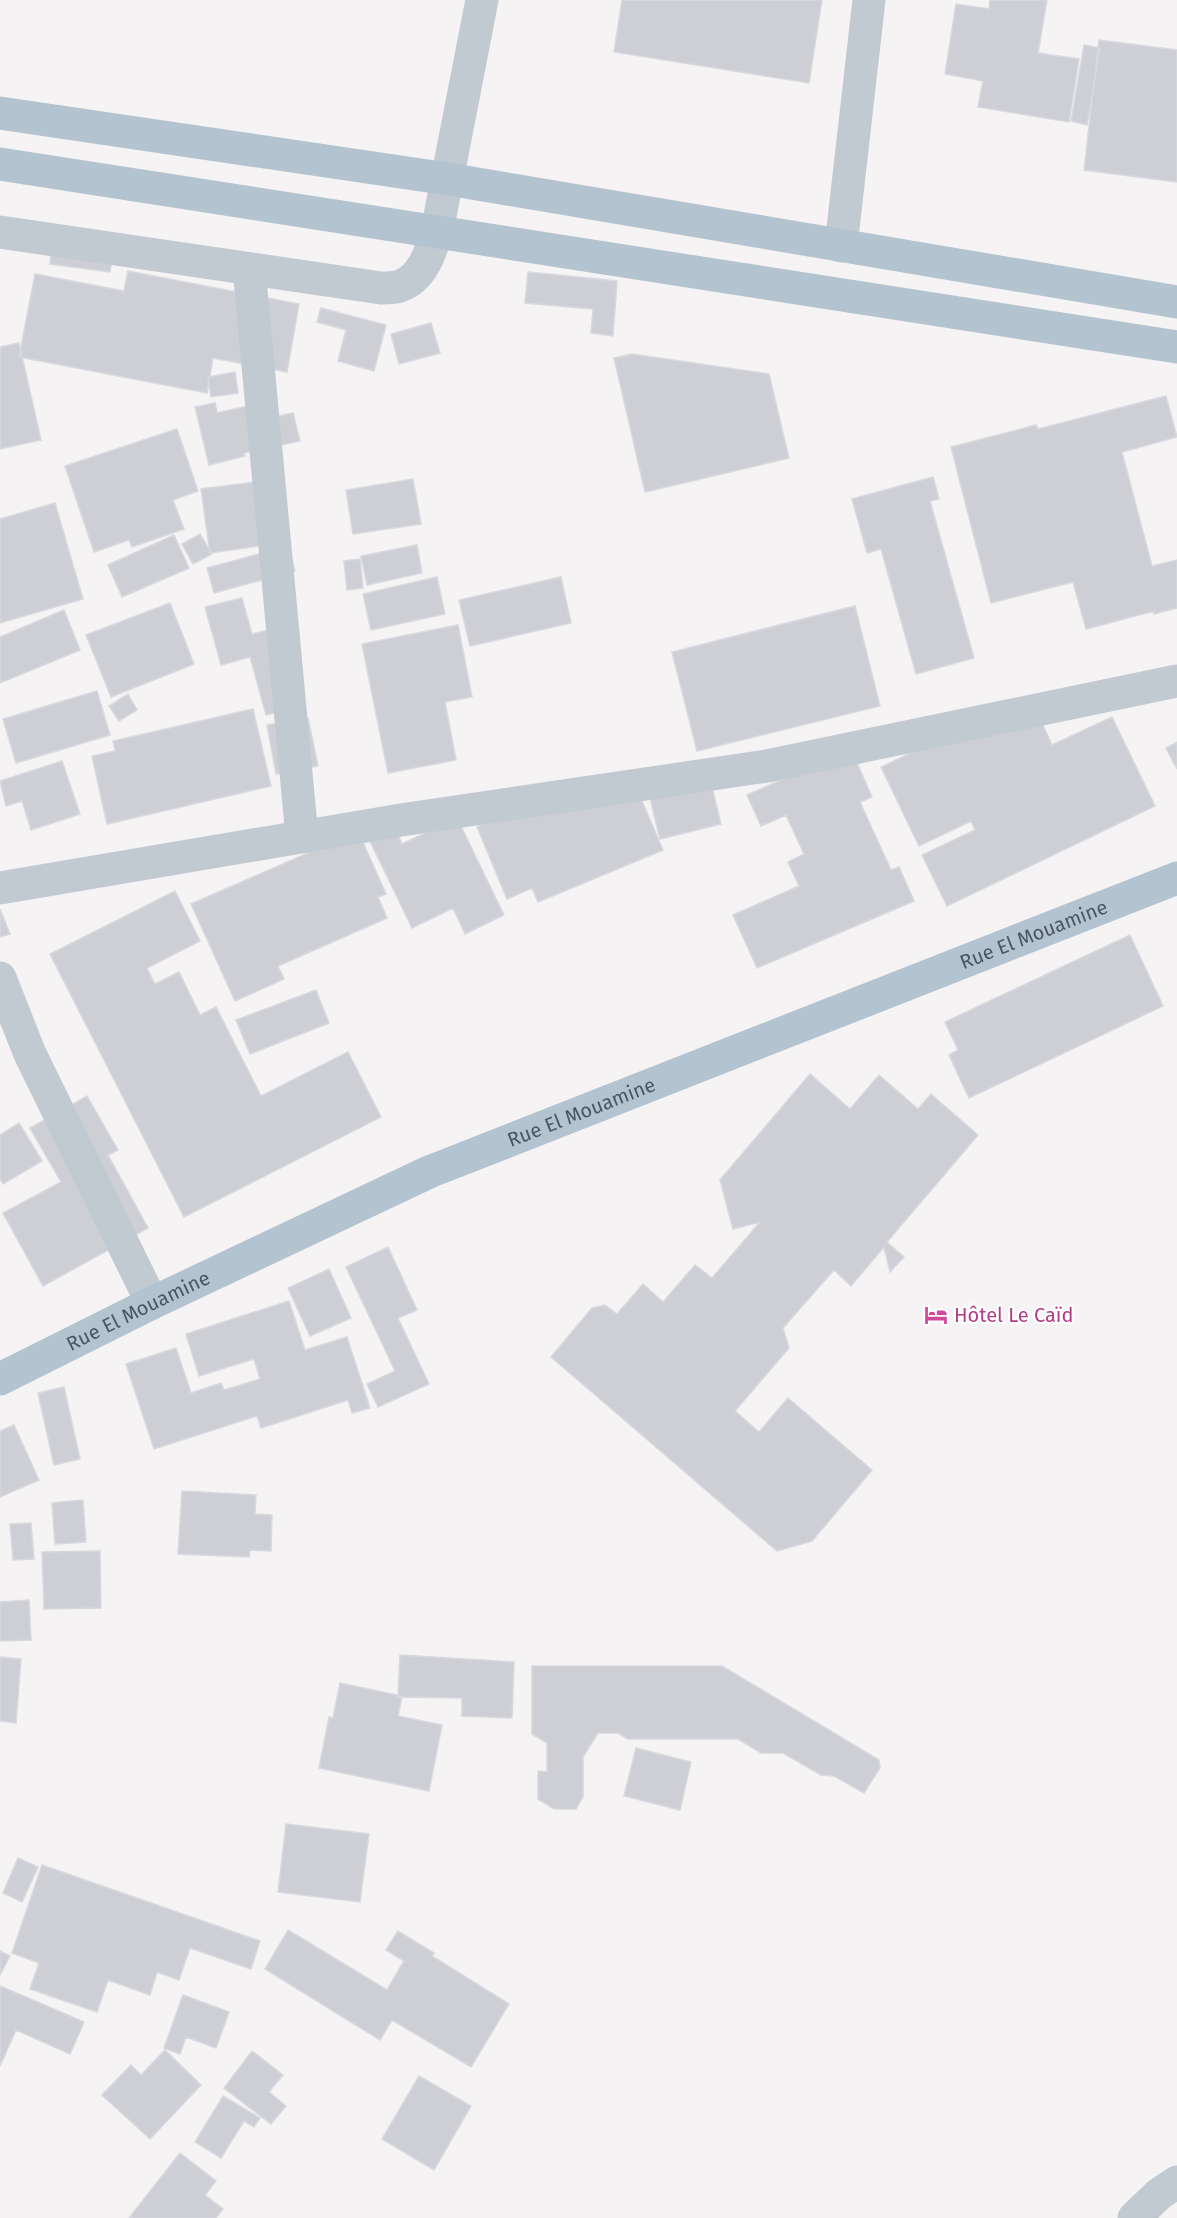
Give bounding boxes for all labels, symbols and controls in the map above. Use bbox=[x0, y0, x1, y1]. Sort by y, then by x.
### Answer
street label: Rue El Mouamine bbox=[956, 894, 1111, 974]
street label: Rue El Mouamine bbox=[504, 1072, 659, 1152]
street label: Rue El Mouamine bbox=[62, 1265, 214, 1356]
hotel icon: Hôtel Le Caïd bbox=[923, 1302, 949, 1328]
place label: Hôtel Le Caïd bbox=[954, 1303, 1073, 1327]

